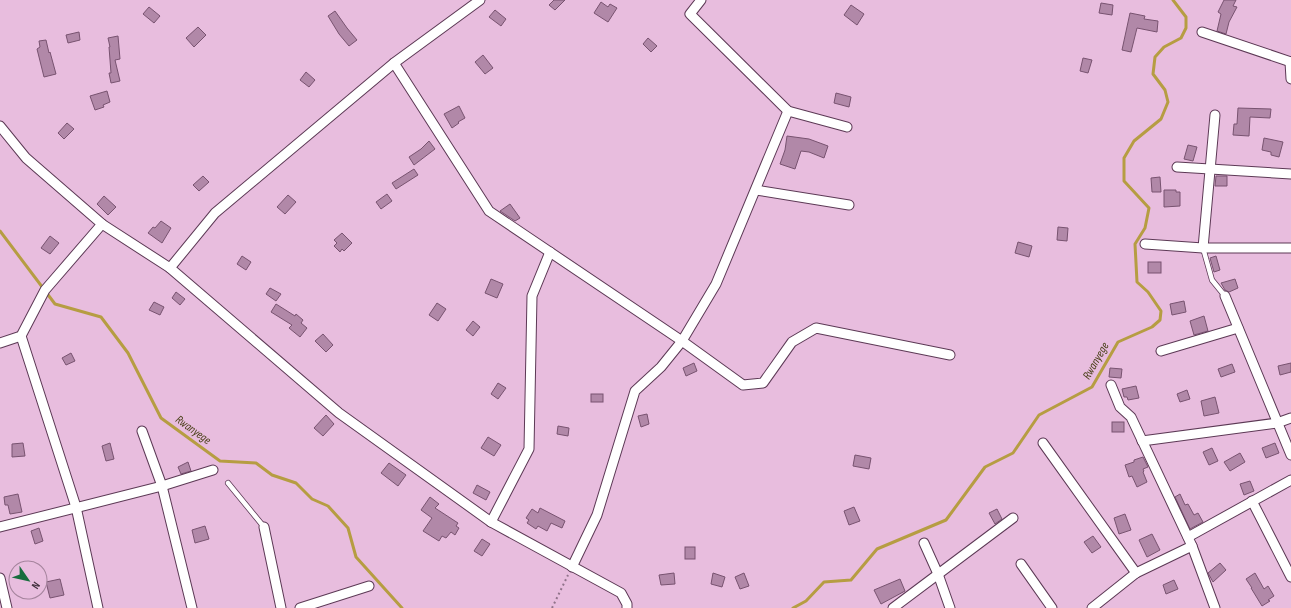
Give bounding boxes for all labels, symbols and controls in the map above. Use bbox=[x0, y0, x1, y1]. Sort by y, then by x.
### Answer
water label: Rwanyege bbox=[1079, 340, 1113, 382]
water label: Rwanyege bbox=[172, 412, 214, 448]
north arrow bbox=[8, 560, 48, 600]
text: N bbox=[29, 579, 43, 591]

